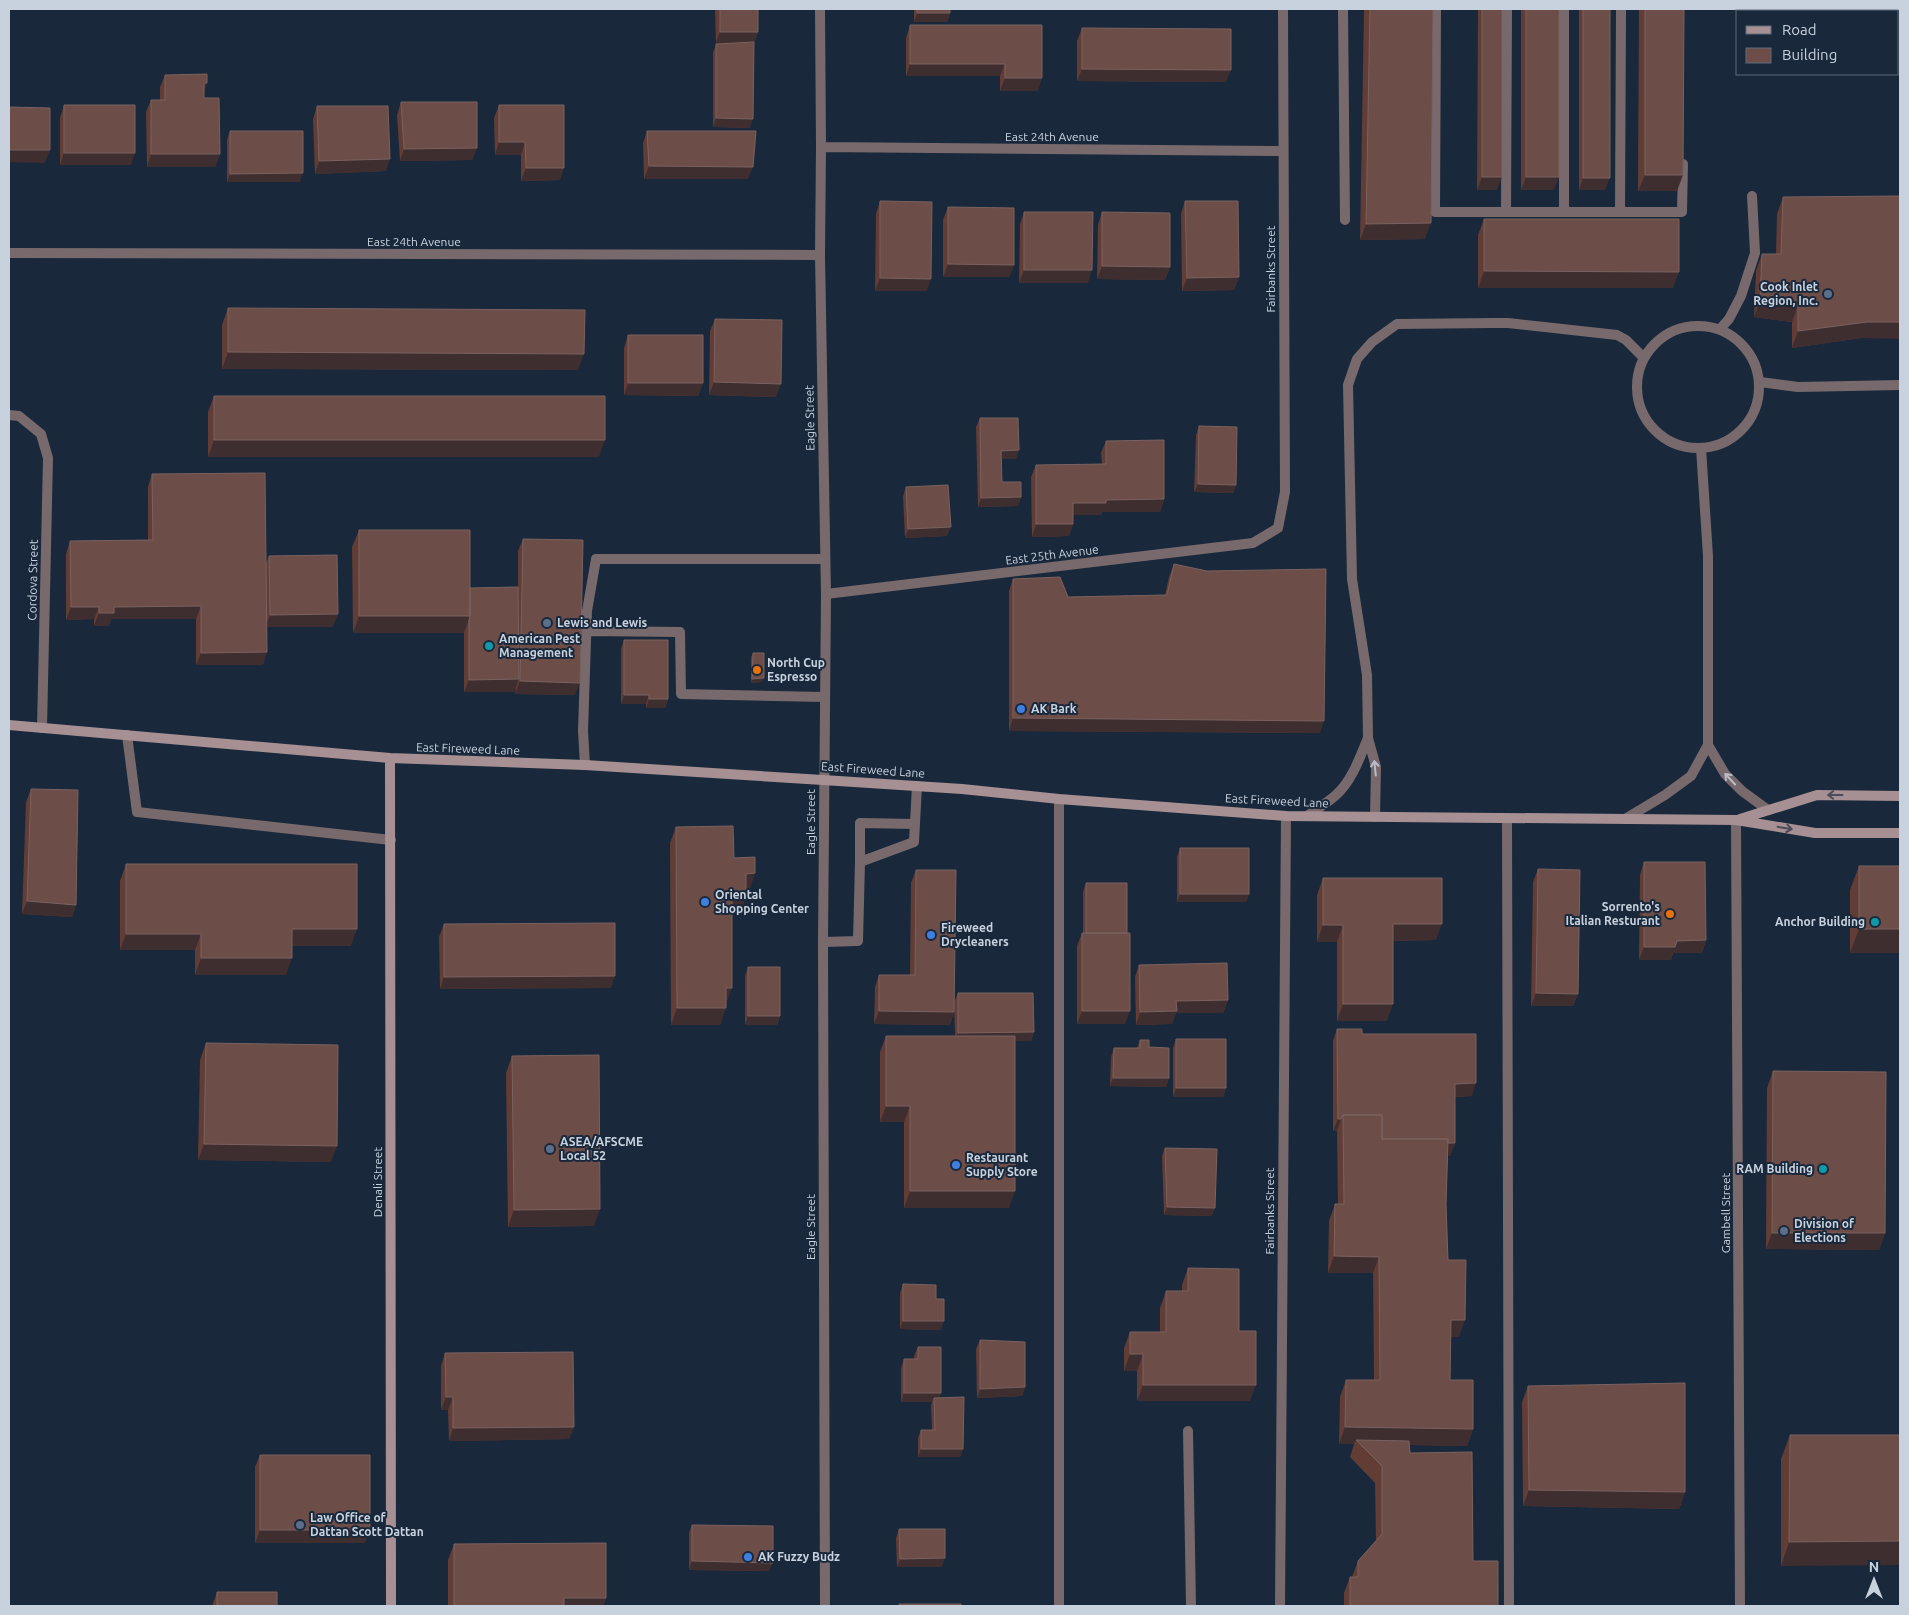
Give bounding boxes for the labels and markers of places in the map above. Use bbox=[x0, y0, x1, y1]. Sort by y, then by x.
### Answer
place label: Cook Inlet Region, Inc. bbox=[1753, 280, 1818, 307]
marker: Cook Inlet Region, Inc. bbox=[1822, 288, 1834, 300]
place label: Lewis and Lewis bbox=[557, 616, 648, 629]
marker: Lewis and Lewis bbox=[541, 617, 553, 629]
place label: American Pest Management bbox=[499, 632, 580, 659]
marker: American Pest Management bbox=[483, 640, 495, 652]
place label: North Cup Espresso bbox=[767, 656, 825, 683]
marker: North Cup Espresso bbox=[751, 664, 763, 676]
place label: AK Bark bbox=[1031, 702, 1077, 715]
marker: AK Bark bbox=[1015, 703, 1027, 715]
place label: Oriental Shopping Center bbox=[715, 888, 809, 915]
marker: Oriental Shopping Center bbox=[699, 896, 711, 908]
place label: Sorrento's Italian Resturant bbox=[1566, 900, 1660, 927]
marker: Sorrento's Italian Resturant bbox=[1664, 908, 1676, 920]
place label: Anchor Building bbox=[1775, 915, 1865, 928]
marker: Anchor Building bbox=[1869, 916, 1881, 928]
place label: Fireweed Drycleaners bbox=[941, 921, 1009, 948]
marker: Fireweed Drycleaners bbox=[925, 929, 937, 941]
place label: ASEA/AFSCME Local 52 bbox=[560, 1135, 643, 1162]
marker: ASEA/AFSCME Local 52 bbox=[544, 1143, 556, 1155]
place label: Restaurant Supply Store bbox=[966, 1151, 1038, 1178]
marker: Restaurant Supply Store bbox=[950, 1159, 962, 1171]
place label: RAM Building bbox=[1736, 1162, 1813, 1175]
marker: RAM Building bbox=[1817, 1163, 1829, 1175]
place label: Division of Elections bbox=[1794, 1217, 1855, 1244]
marker: Division of Elections bbox=[1778, 1225, 1790, 1237]
place label: Law Office of Dattan Scott Dattan bbox=[310, 1511, 424, 1538]
marker: Law Office of Dattan Scott Dattan bbox=[294, 1519, 306, 1531]
place label: AK Fuzzy Budz bbox=[758, 1550, 840, 1563]
marker: AK Fuzzy Budz bbox=[742, 1551, 754, 1563]

